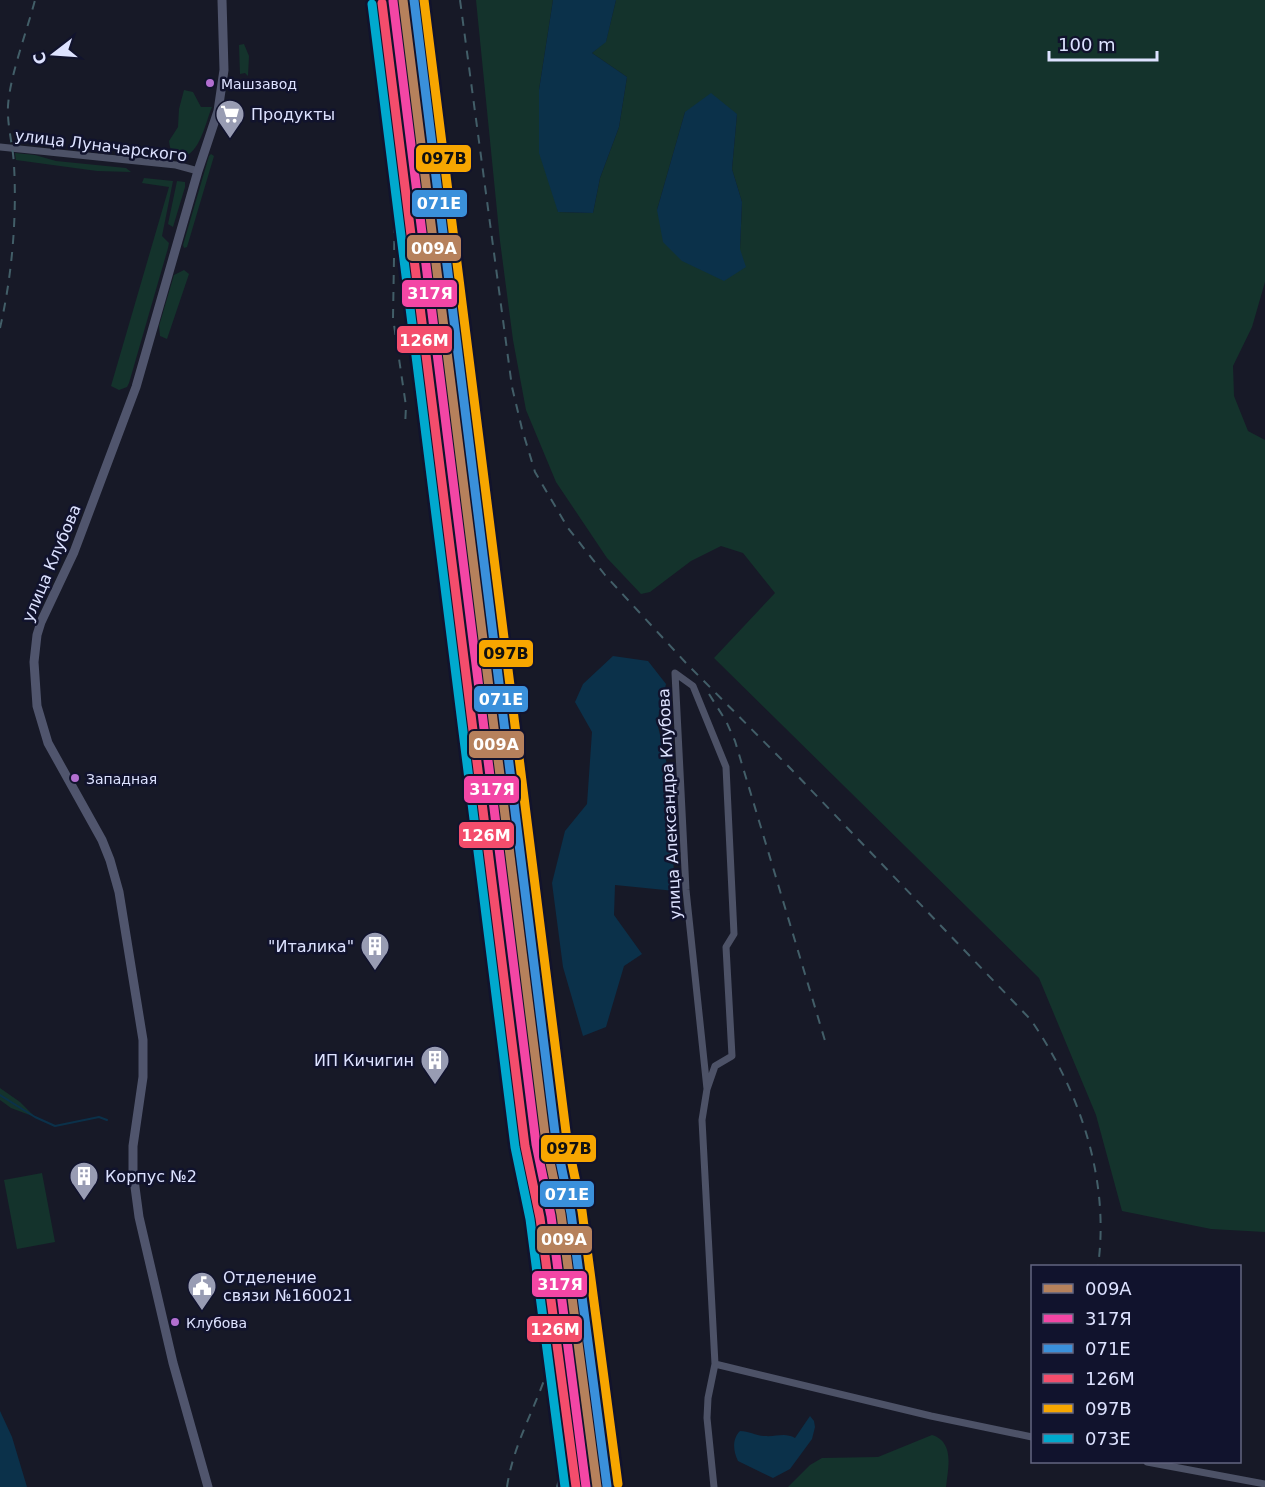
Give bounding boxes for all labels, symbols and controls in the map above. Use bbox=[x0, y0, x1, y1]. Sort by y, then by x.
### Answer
north arrow bbox=[24, 24, 84, 84]
scale bar bbox=[1049, 24, 1157, 62]
text: 100 m bbox=[1058, 34, 1116, 55]
text: С bbox=[29, 50, 51, 67]
place label: Машзавод bbox=[221, 76, 297, 92]
marker: Машзавод bbox=[204, 77, 216, 89]
supermarket icon: Продукты bbox=[214, 98, 246, 140]
place label: Продукты bbox=[251, 105, 335, 124]
street label: улица Луначарского bbox=[14, 125, 188, 165]
line badge: 097В bbox=[415, 144, 472, 173]
text: 097В bbox=[421, 149, 467, 168]
line badge: 071Е bbox=[411, 189, 468, 218]
text: 071Е bbox=[417, 194, 461, 213]
line badge: 009А bbox=[406, 234, 462, 262]
text: 009А bbox=[411, 239, 458, 258]
line badge: 317Я bbox=[401, 279, 458, 308]
text: 317Я bbox=[407, 284, 453, 303]
line badge: 126М bbox=[396, 325, 453, 354]
text: 126М bbox=[399, 331, 449, 350]
street label: улица Клубова bbox=[18, 502, 85, 625]
line badge: 097В bbox=[478, 639, 534, 668]
text: 097В bbox=[483, 644, 529, 663]
line badge: 071Е bbox=[473, 685, 529, 713]
street label: улица Александра Клубова bbox=[654, 688, 685, 920]
text: 071Е bbox=[479, 690, 523, 709]
line badge: 009А bbox=[468, 730, 525, 759]
text: 009А bbox=[473, 735, 520, 754]
place label: Западная bbox=[86, 771, 157, 787]
marker: Западная bbox=[69, 772, 81, 784]
line badge: 317Я bbox=[463, 775, 520, 804]
text: 317Я bbox=[469, 780, 515, 799]
line badge: 126М bbox=[458, 821, 515, 849]
text: 126М bbox=[461, 826, 511, 845]
building icon: "Италика" bbox=[359, 930, 391, 972]
place label: "Италика" bbox=[268, 937, 354, 956]
building icon: ИП Кичигин bbox=[419, 1044, 451, 1086]
place label: ИП Кичигин bbox=[314, 1051, 414, 1070]
line badge: 097В bbox=[540, 1134, 597, 1163]
text: 097В bbox=[546, 1139, 592, 1158]
building icon: Корпус №2 bbox=[68, 1160, 100, 1202]
place label: Корпус №2 bbox=[105, 1167, 197, 1186]
line badge: 071Е bbox=[539, 1180, 595, 1208]
text: 071Е bbox=[545, 1185, 589, 1204]
line badge: 009А bbox=[536, 1225, 593, 1254]
text: 009А bbox=[541, 1230, 588, 1249]
legend bbox=[1031, 1265, 1241, 1463]
place label: Отделение связи №160021 bbox=[223, 1268, 353, 1305]
public building icon: Отделение связи №160021 bbox=[186, 1270, 218, 1312]
line badge: 317Я bbox=[531, 1270, 588, 1298]
text: 317Я bbox=[537, 1275, 583, 1294]
text: 009А bbox=[1085, 1278, 1132, 1299]
text: 317Я bbox=[1085, 1308, 1132, 1329]
place label: Клубова bbox=[186, 1315, 247, 1331]
line badge: 126М bbox=[526, 1315, 583, 1343]
marker: Клубова bbox=[169, 1316, 181, 1328]
text: 126М bbox=[530, 1320, 580, 1339]
text: 071Е bbox=[1085, 1338, 1131, 1359]
text: 126М bbox=[1085, 1368, 1135, 1389]
text: 097В bbox=[1085, 1398, 1132, 1419]
text: 073Е bbox=[1085, 1428, 1131, 1449]

